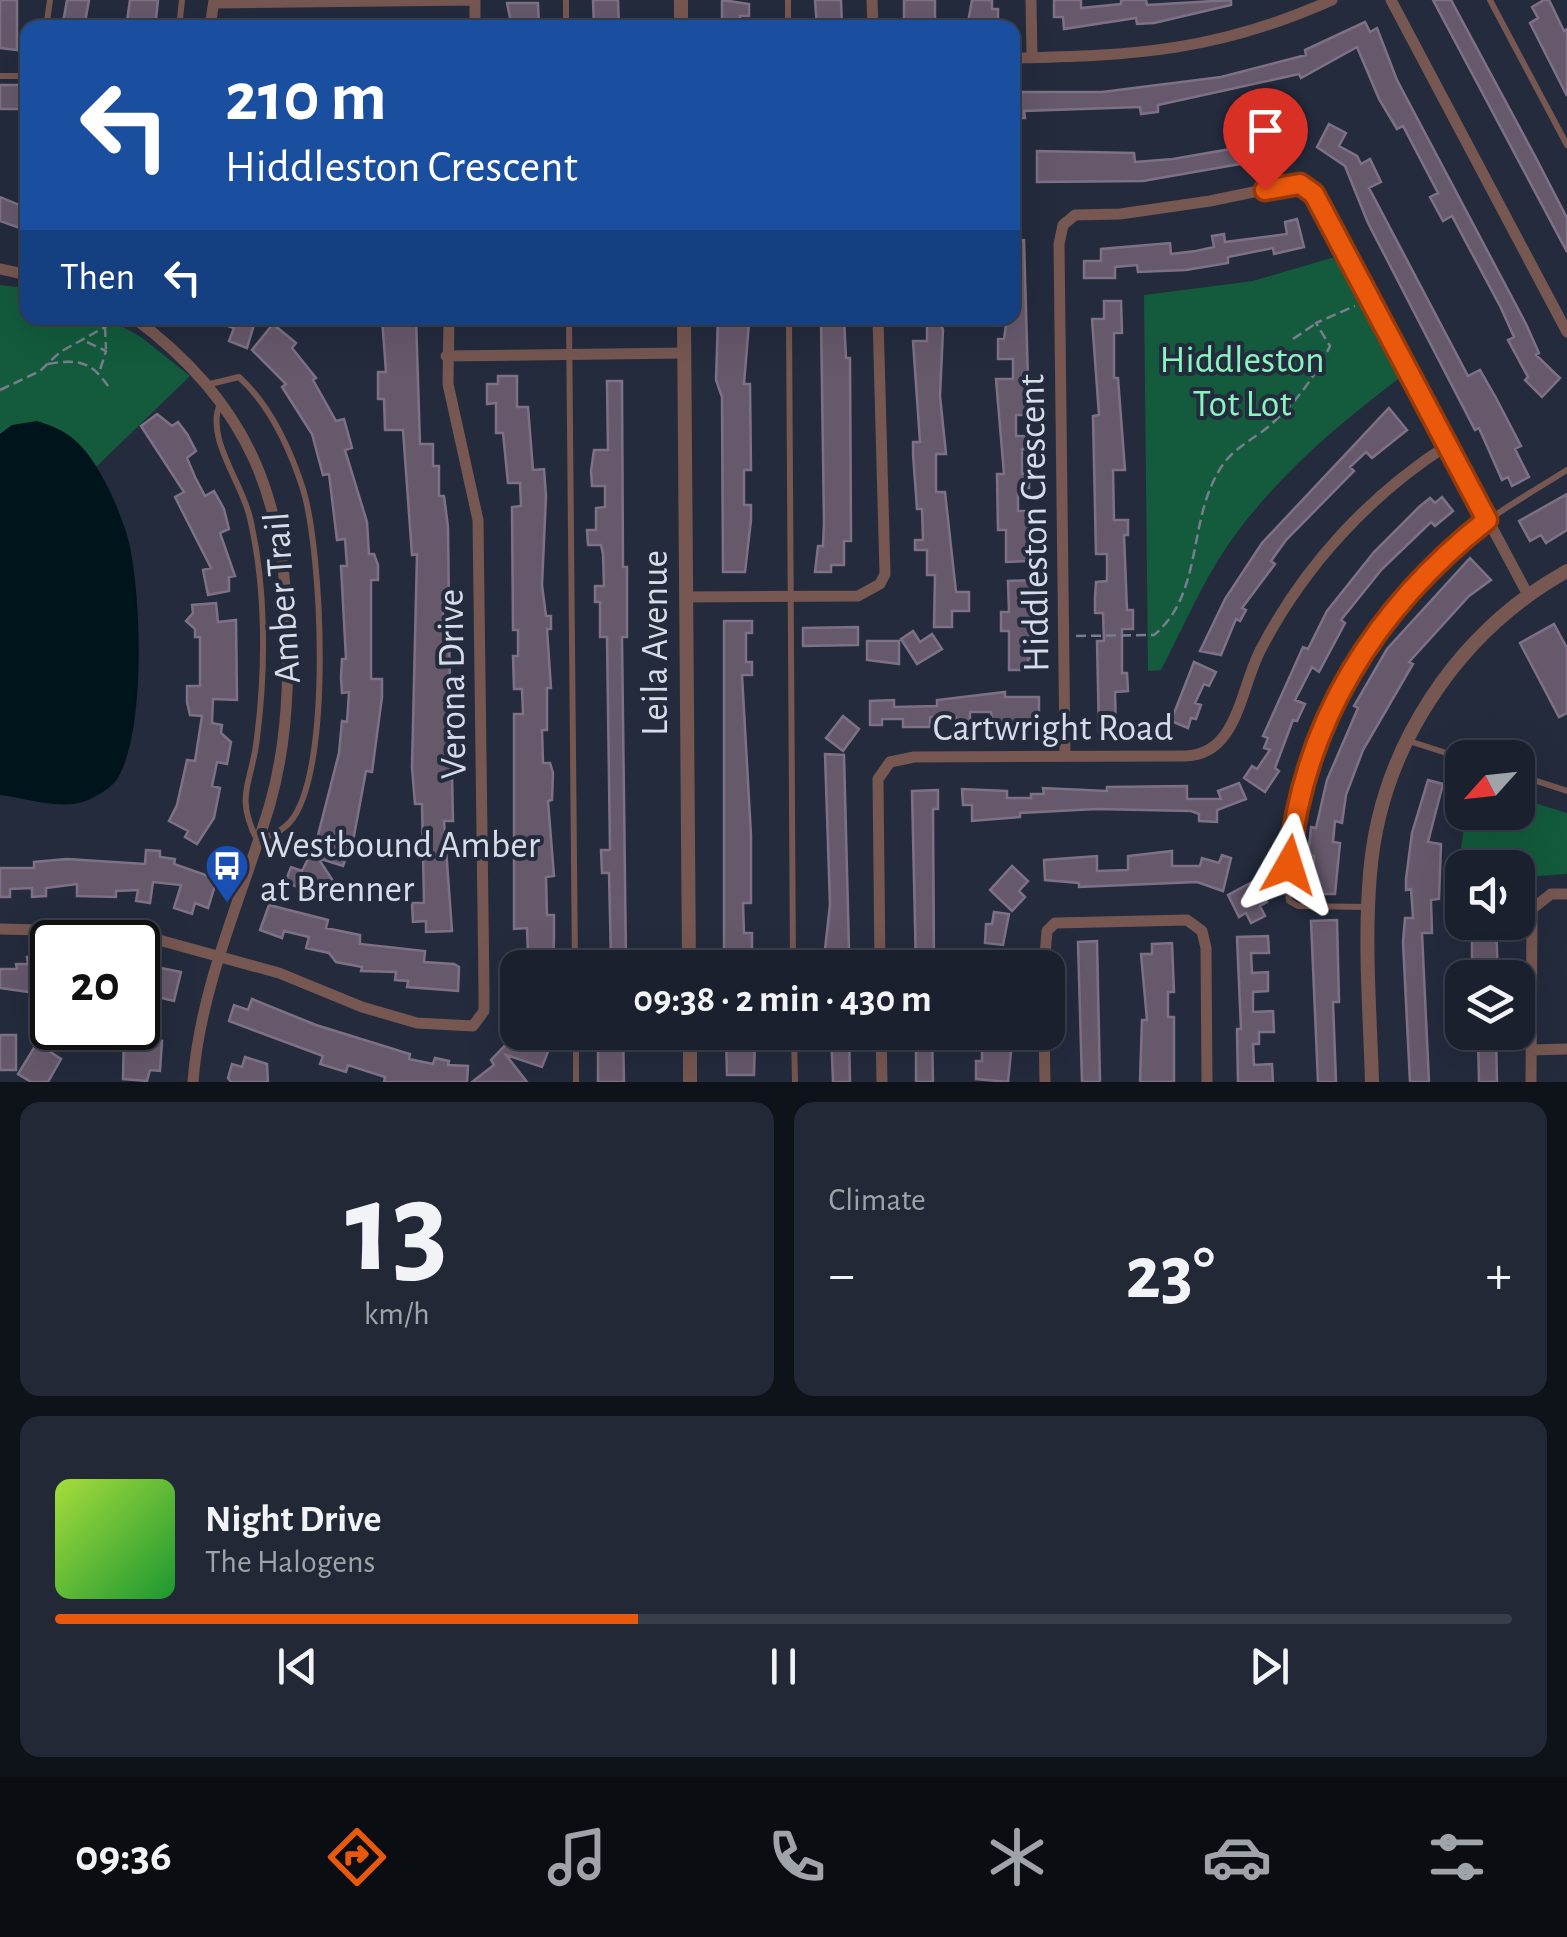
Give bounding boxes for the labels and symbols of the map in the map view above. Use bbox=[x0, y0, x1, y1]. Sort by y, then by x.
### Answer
pin bbox=[1223, 88, 1308, 191]
park label: Hiddleston Tot Lot bbox=[1160, 342, 1325, 424]
street label: Hiddleston Crescent bbox=[1013, 374, 1057, 672]
street label: Amber Trail bbox=[258, 511, 308, 685]
street label: Leila Avenue bbox=[637, 550, 675, 736]
street label: Verona Drive bbox=[432, 589, 474, 779]
street label: Cartwright Road bbox=[933, 710, 1173, 748]
north arrow bbox=[1445, 740, 1535, 830]
position arrow bbox=[1237, 813, 1341, 917]
place label: Westbound Amber at Brenner bbox=[260, 827, 541, 909]
bus stop icon: Westbound Amber at Brenner bbox=[204, 843, 250, 904]
speed limit sign: 20 bbox=[30, 920, 160, 1050]

